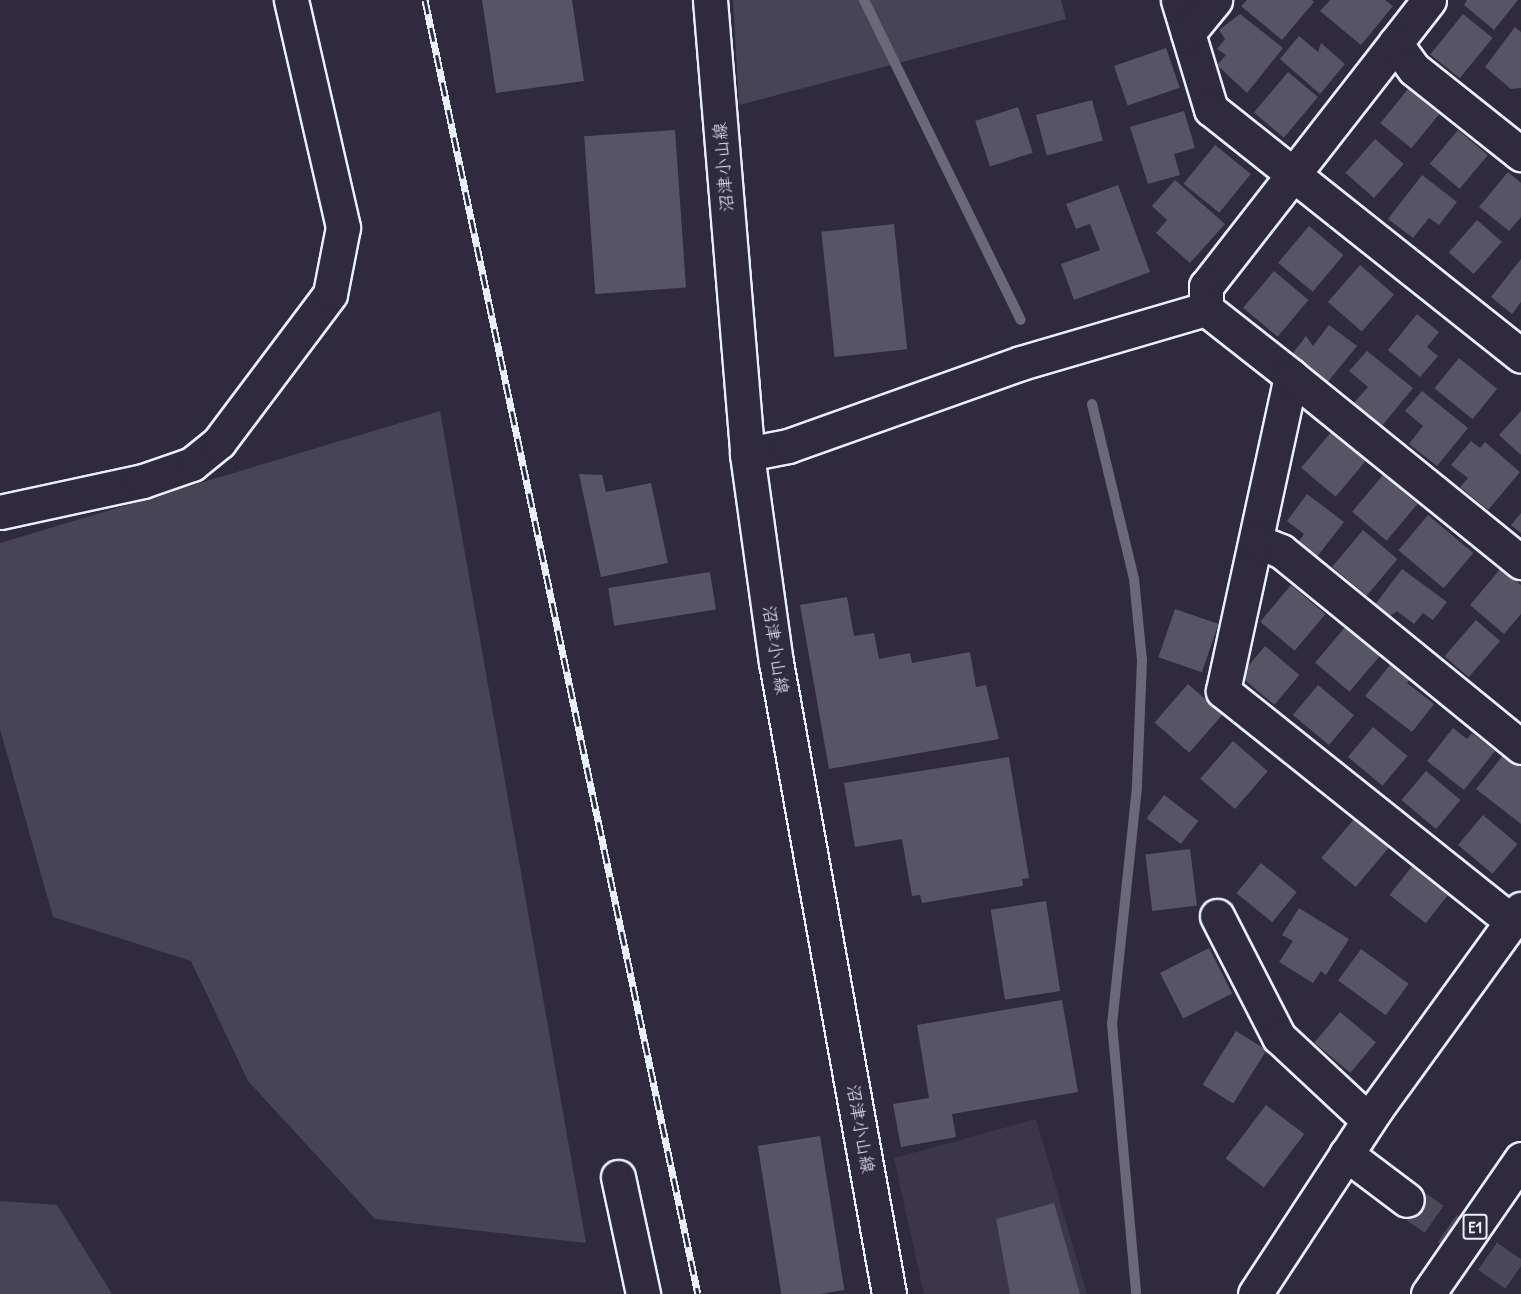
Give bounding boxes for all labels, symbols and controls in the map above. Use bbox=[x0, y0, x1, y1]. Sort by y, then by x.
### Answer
street label: 沼津小山線 bbox=[709, 121, 739, 213]
street label: 沼津小山線 bbox=[757, 604, 793, 696]
street label: 沼津小山線 bbox=[842, 1083, 878, 1175]
road number: E1 bbox=[1462, 1214, 1488, 1240]

